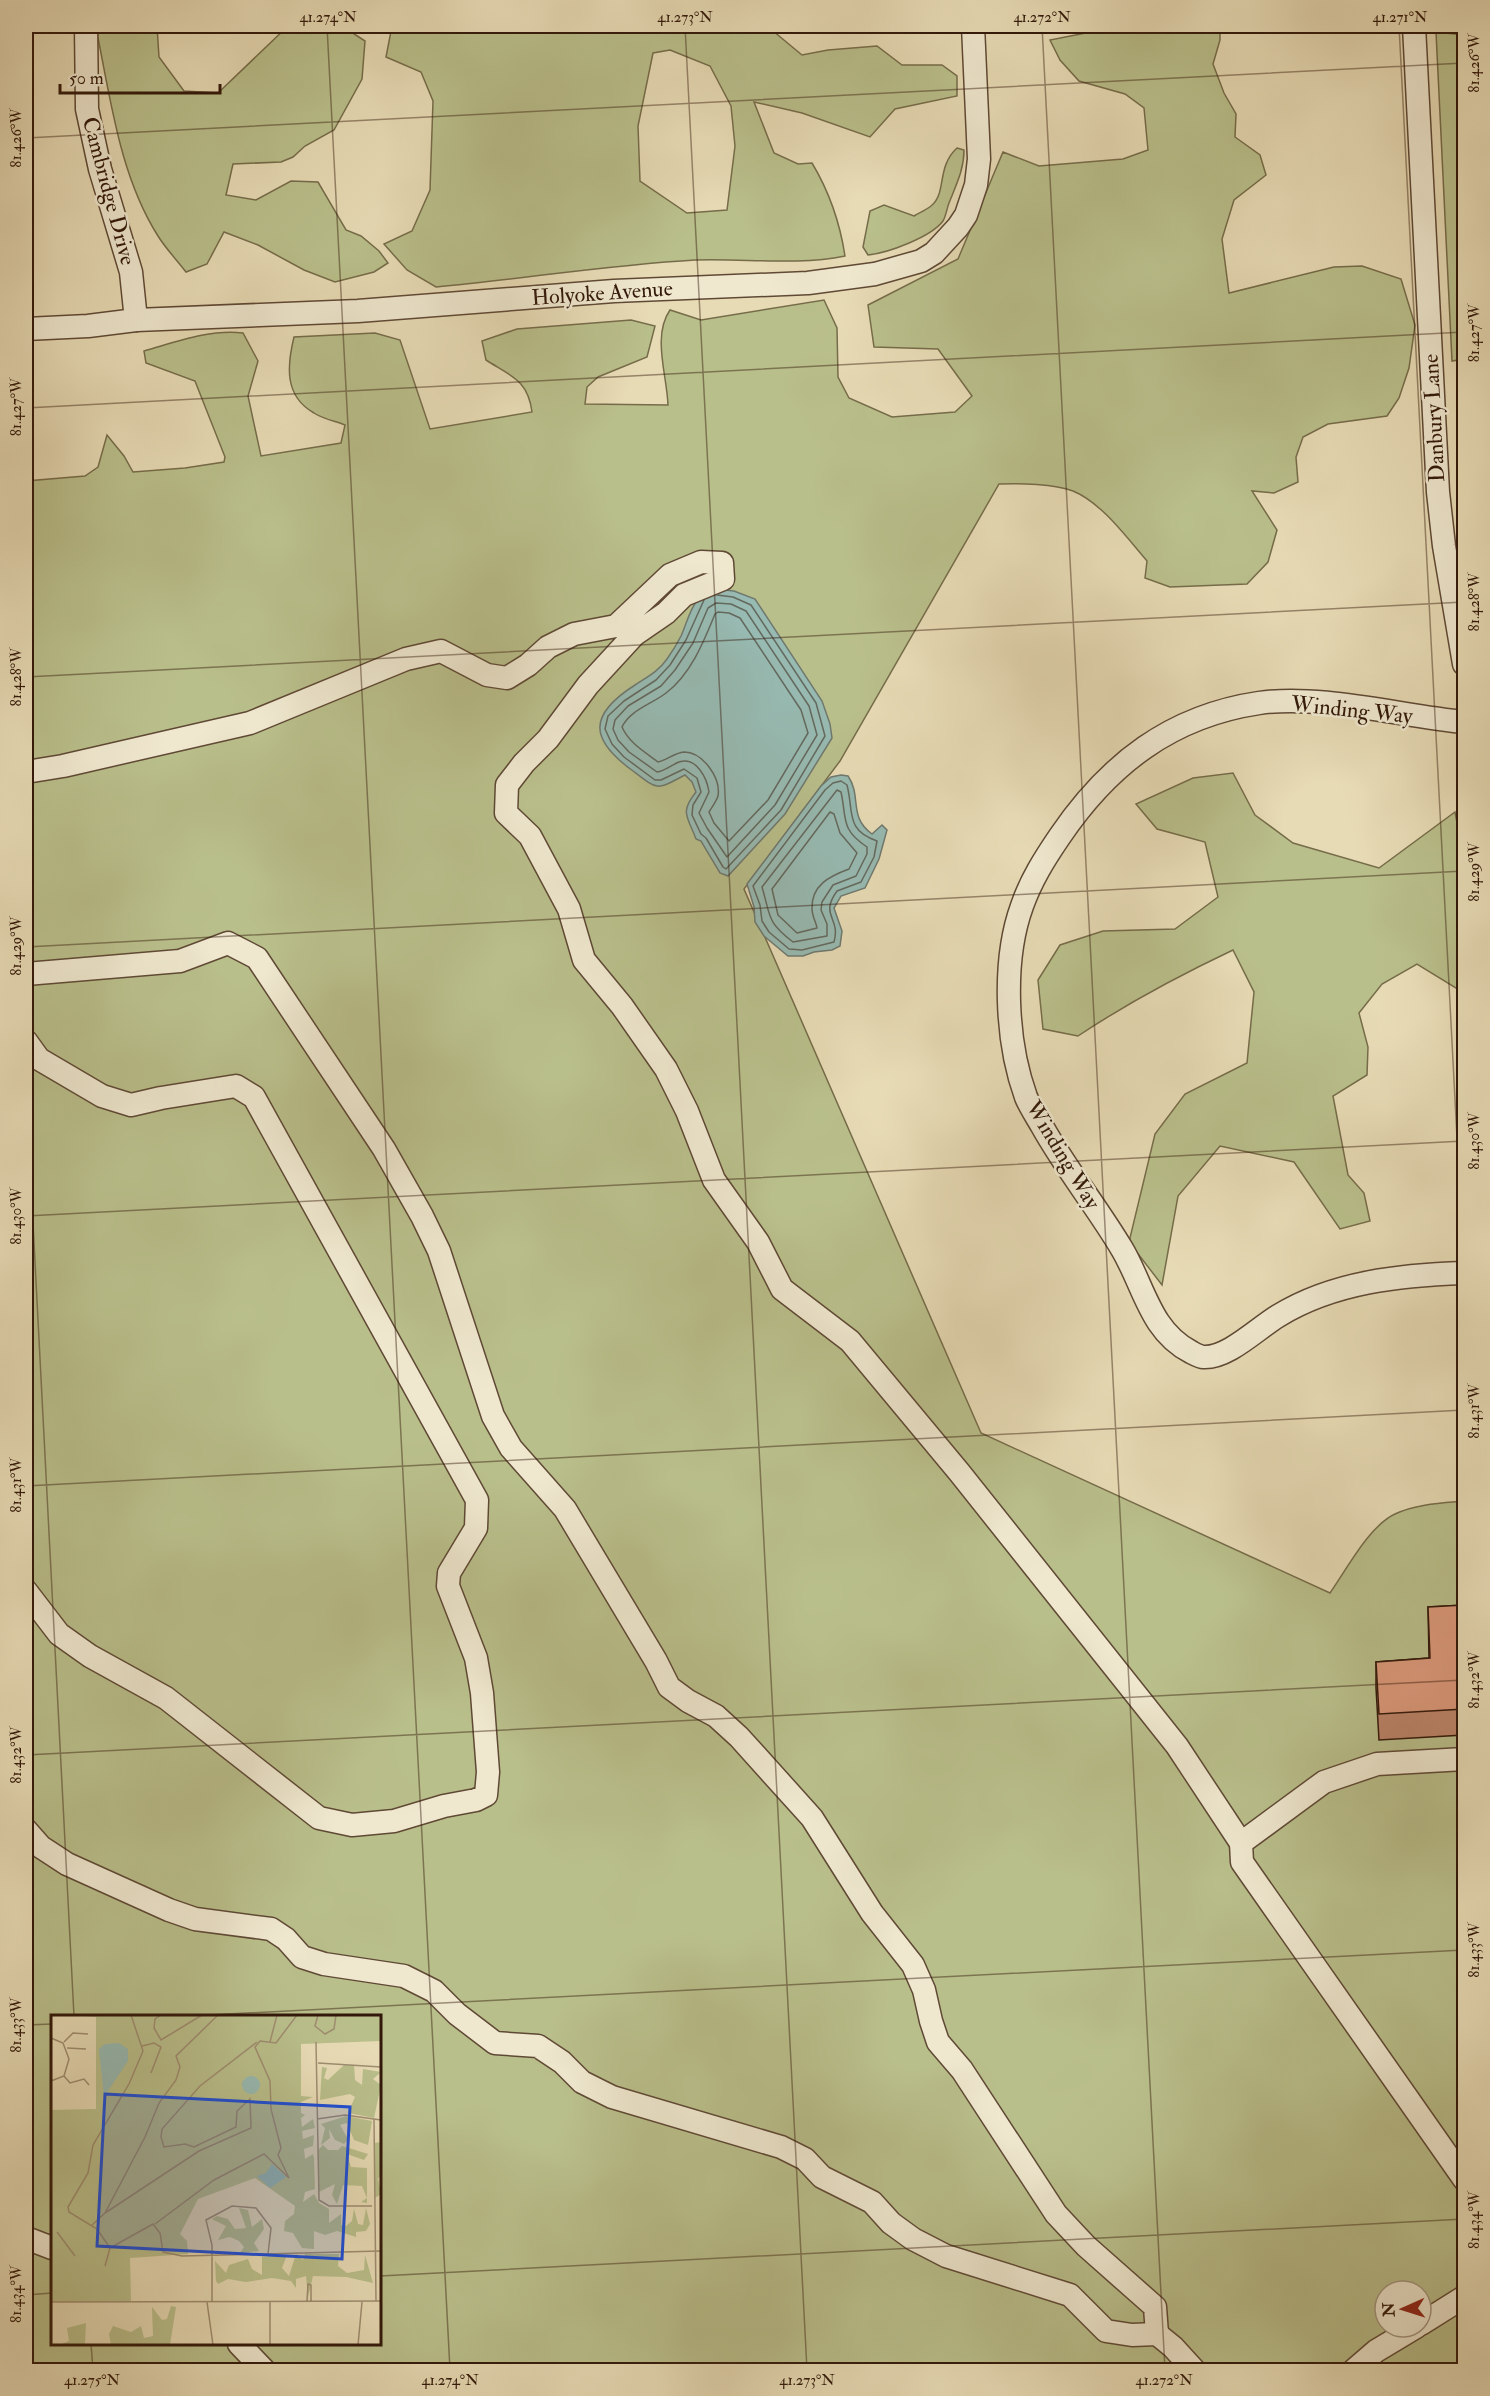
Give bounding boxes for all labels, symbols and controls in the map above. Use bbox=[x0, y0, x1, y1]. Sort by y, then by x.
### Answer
text: 41.274°N bbox=[299, 8, 357, 27]
text: 41.273°N bbox=[657, 8, 713, 27]
text: 41.272°N bbox=[1013, 8, 1071, 27]
text: 41.271°N bbox=[1373, 8, 1428, 27]
text: 81.426°W bbox=[1465, 33, 1484, 93]
scale bar bbox=[60, 57, 220, 95]
text: 50 m bbox=[69, 67, 104, 90]
text: 81.426°W bbox=[7, 108, 26, 168]
street label: Cambridge Drive bbox=[76, 114, 142, 268]
street label: Holyoke Avenue bbox=[530, 274, 674, 312]
text: 81.427°W bbox=[1465, 303, 1484, 362]
street label: Danbury Lane bbox=[1417, 353, 1451, 483]
text: 81.427°W bbox=[7, 377, 26, 436]
text: 81.428°W bbox=[1465, 572, 1484, 631]
text: 81.428°W bbox=[7, 647, 26, 706]
street label: Winding Way bbox=[1289, 690, 1414, 730]
text: 81.429°W bbox=[1465, 842, 1484, 902]
text: 81.429°W bbox=[7, 916, 26, 976]
street label: Winding Way bbox=[1019, 1095, 1107, 1215]
text: 81.430°W bbox=[1465, 1111, 1484, 1170]
text: 81.430°W bbox=[7, 1186, 26, 1245]
text: 81.431°W bbox=[1465, 1383, 1484, 1439]
text: 81.431°W bbox=[7, 1457, 26, 1513]
text: 81.432°W bbox=[1465, 1651, 1484, 1709]
text: 81.432°W bbox=[7, 1726, 26, 1784]
text: 81.433°W bbox=[1465, 1921, 1484, 1978]
text: 81.433°W bbox=[7, 1996, 26, 2053]
inset map bbox=[51, 2015, 381, 2345]
text: 81.434°W bbox=[1465, 2190, 1484, 2249]
text: 81.434°W bbox=[7, 2264, 26, 2323]
north arrow bbox=[1373, 2279, 1433, 2339]
text: N bbox=[1379, 2301, 1399, 2318]
text: 41.275°N bbox=[64, 2371, 121, 2390]
text: 41.274°N bbox=[421, 2371, 479, 2390]
text: 41.273°N bbox=[779, 2371, 835, 2390]
text: 41.272°N bbox=[1135, 2371, 1193, 2390]

